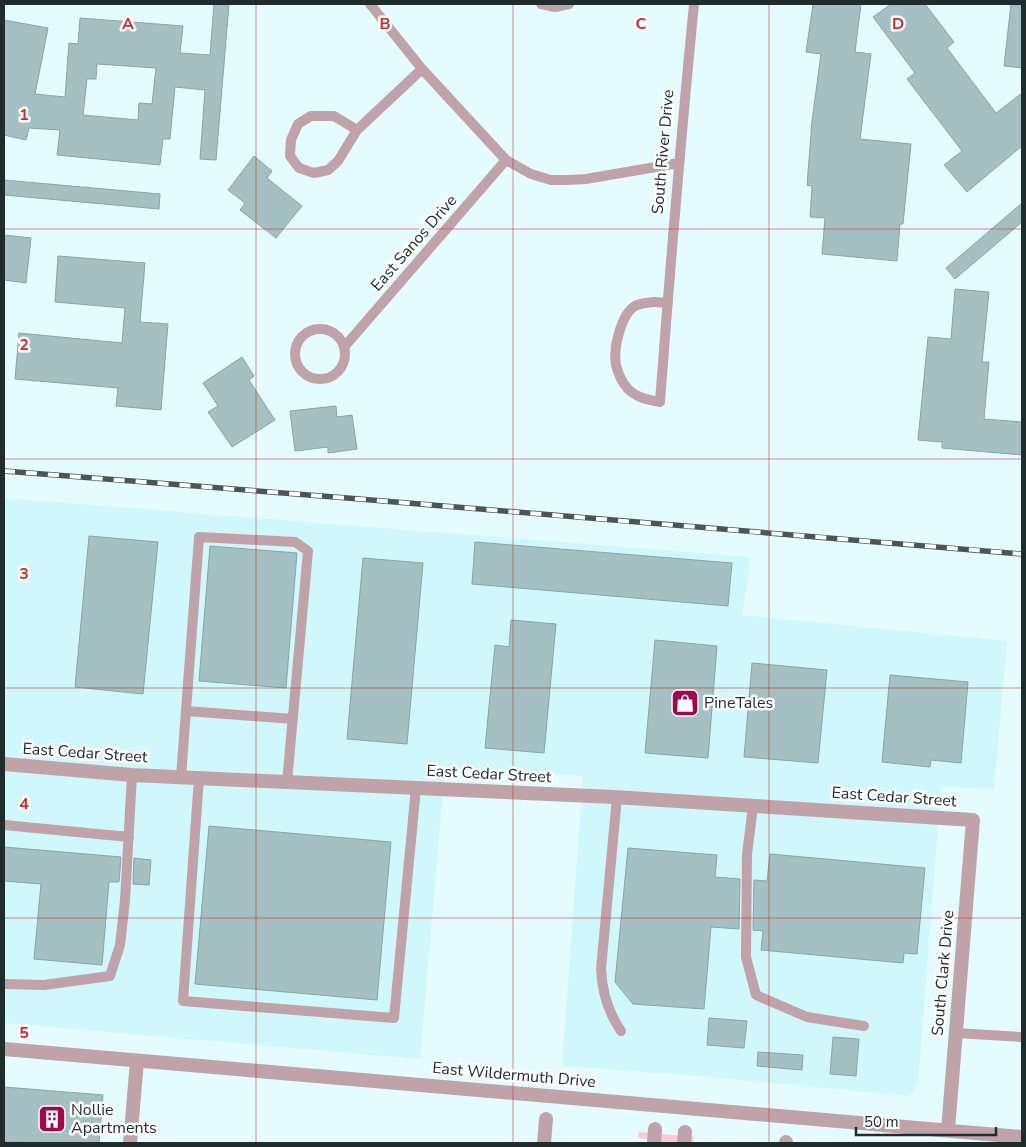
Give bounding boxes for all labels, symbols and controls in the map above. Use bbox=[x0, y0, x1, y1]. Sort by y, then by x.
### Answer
text: A bbox=[122, 13, 134, 35]
text: B bbox=[379, 13, 391, 35]
text: C bbox=[636, 13, 647, 35]
text: D bbox=[892, 13, 904, 35]
street label: South River Drive bbox=[647, 89, 679, 215]
text: 1 bbox=[19, 104, 29, 126]
street label: East Sanos Drive bbox=[366, 190, 462, 296]
text: 2 bbox=[19, 334, 29, 356]
text: 3 bbox=[19, 563, 29, 585]
shop icon: PineTales bbox=[670, 688, 700, 718]
place label: PineTales bbox=[704, 692, 773, 714]
street label: East Cedar Street bbox=[22, 738, 149, 768]
street label: East Cedar Street bbox=[426, 760, 552, 788]
street label: East Cedar Street bbox=[831, 782, 958, 812]
text: 4 bbox=[19, 793, 29, 815]
street label: South Clark Drive bbox=[927, 909, 959, 1037]
text: 5 bbox=[19, 1022, 29, 1044]
street label: East Wildermuth Drive bbox=[431, 1057, 597, 1093]
place label: Nollie Apartments bbox=[71, 1099, 157, 1139]
building icon: Nollie Apartments bbox=[37, 1104, 67, 1134]
scale bar bbox=[856, 1104, 996, 1136]
text: 50 m bbox=[864, 1112, 899, 1132]

